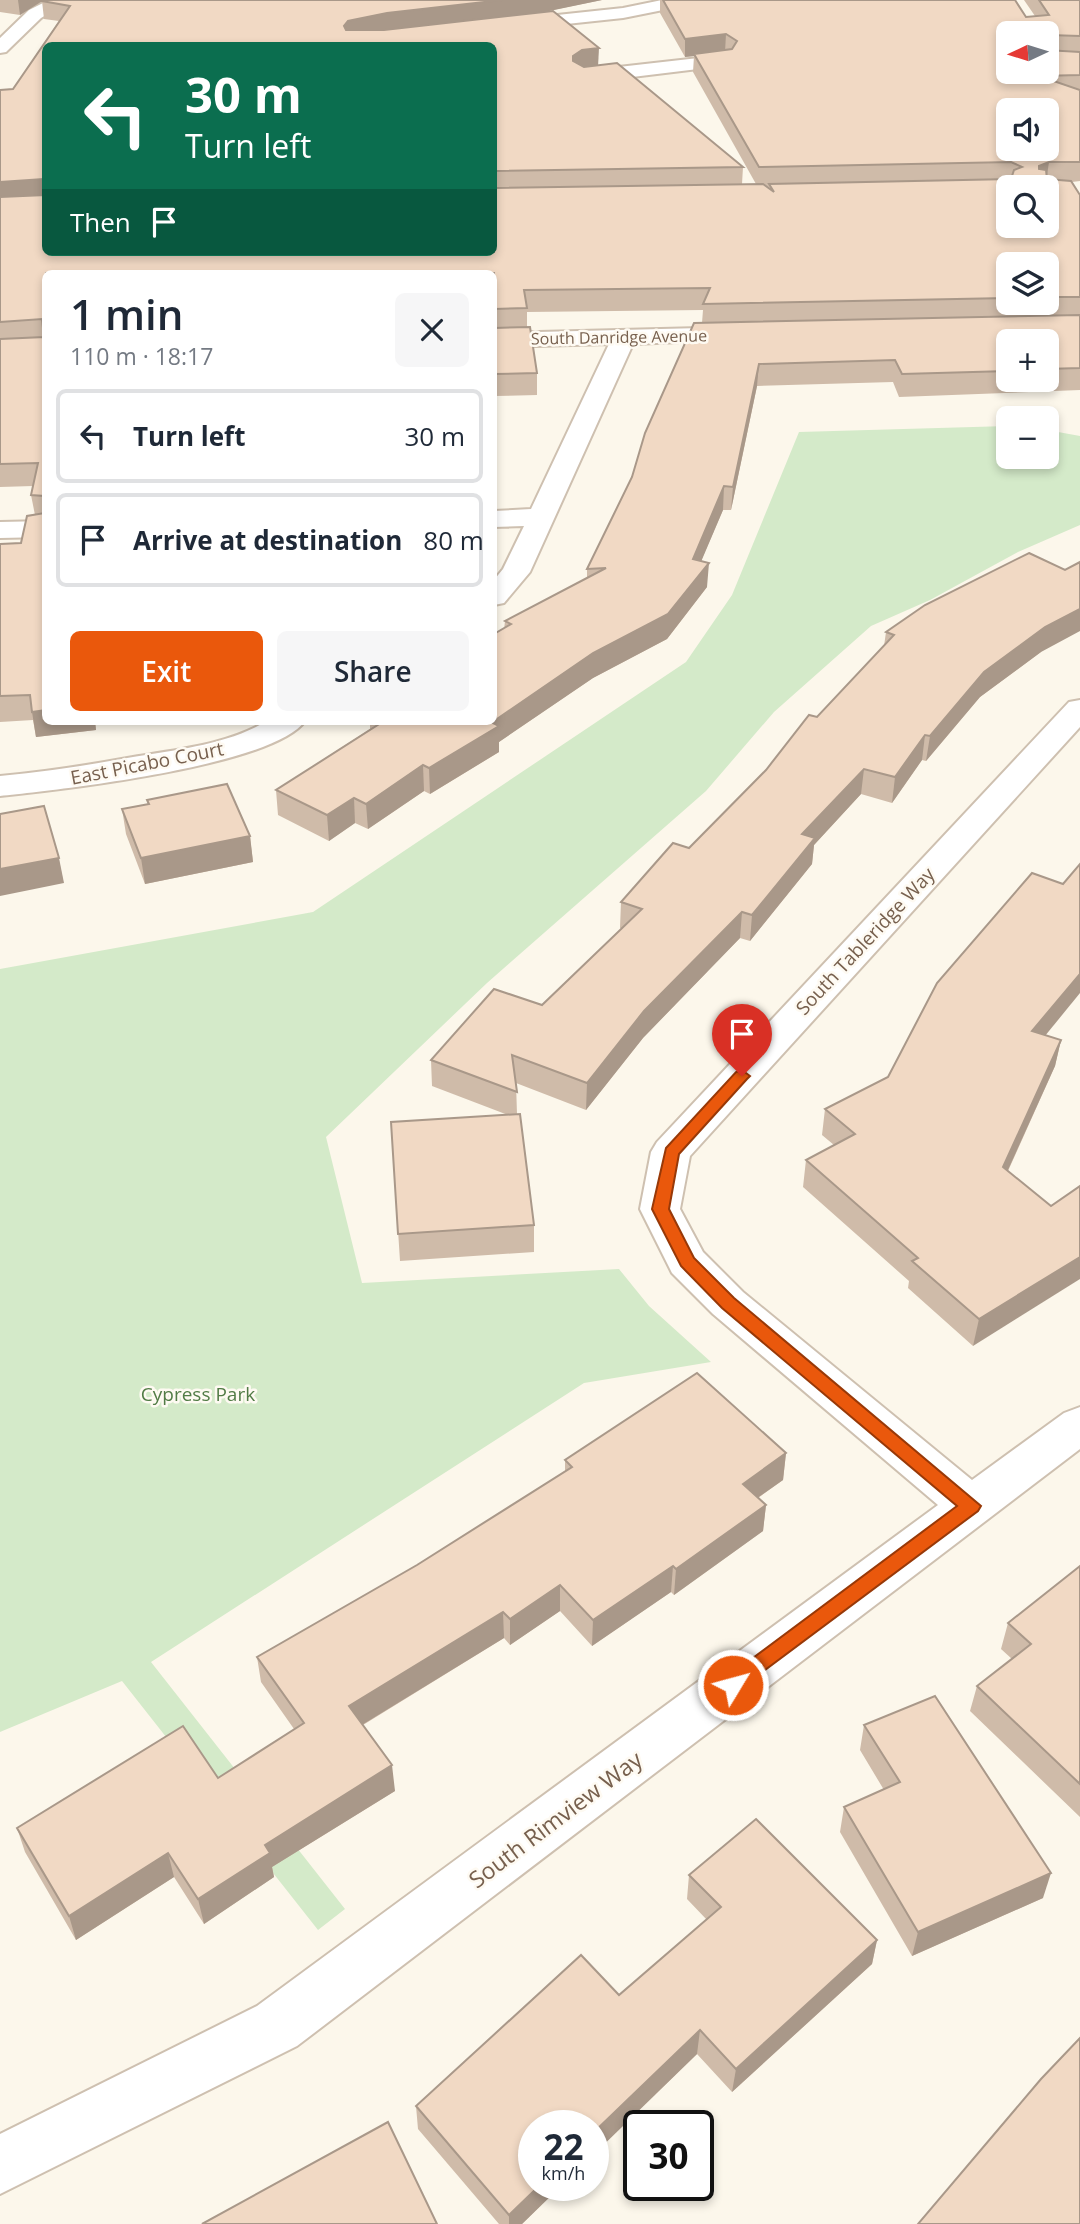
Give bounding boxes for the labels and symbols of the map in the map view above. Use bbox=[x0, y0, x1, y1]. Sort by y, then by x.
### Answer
north arrow bbox=[996, 21, 1059, 84]
street label: South Danridge Avenue bbox=[531, 324, 707, 350]
street label: East Picabo Court bbox=[68, 735, 226, 791]
street label: South Tableridge Way bbox=[790, 861, 941, 1020]
pin bbox=[712, 1004, 772, 1076]
park label: Cypress Park bbox=[141, 1381, 255, 1407]
position arrow bbox=[696, 1648, 770, 1722]
street label: South Rimview Way bbox=[462, 1743, 649, 1895]
speed limit sign: 30 bbox=[623, 2110, 714, 2201]

